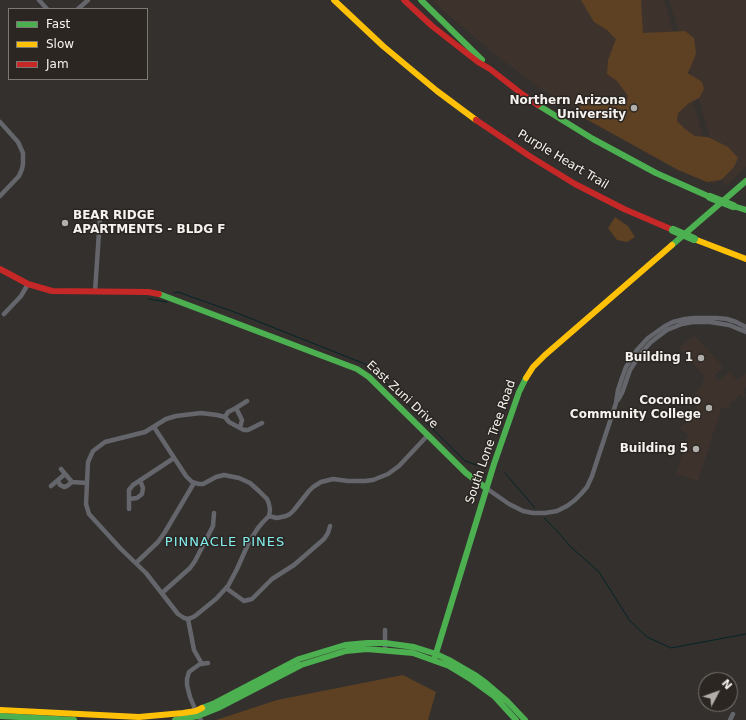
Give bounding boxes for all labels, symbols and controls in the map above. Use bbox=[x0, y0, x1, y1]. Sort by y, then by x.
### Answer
legend bbox=[8, 8, 148, 80]
text: Fast bbox=[46, 17, 70, 31]
text: Slow bbox=[46, 37, 74, 51]
text: Jam bbox=[46, 57, 69, 71]
place label: Northern Arizona University bbox=[510, 94, 626, 122]
marker: Northern Arizona University bbox=[629, 103, 639, 113]
street label: Purple Heart Trail bbox=[515, 127, 611, 193]
place label: BEAR RIDGE APARTMENTS - BLDG F bbox=[73, 209, 225, 237]
marker: BEAR RIDGE APARTMENTS - BLDG F bbox=[60, 218, 70, 228]
place label: Building 1 bbox=[625, 351, 693, 365]
marker: Building 1 bbox=[696, 353, 706, 363]
street label: East Zuni Drive bbox=[363, 358, 441, 432]
street label: South Lone Tree Road bbox=[463, 378, 519, 506]
place label: Coconino Community College bbox=[570, 394, 701, 422]
marker: Coconino Community College bbox=[704, 403, 714, 413]
place label: Building 5 bbox=[620, 442, 688, 456]
marker: Building 5 bbox=[691, 444, 701, 454]
district label: PINNACLE PINES bbox=[165, 535, 285, 551]
north arrow bbox=[698, 672, 738, 712]
text: N bbox=[719, 677, 735, 692]

